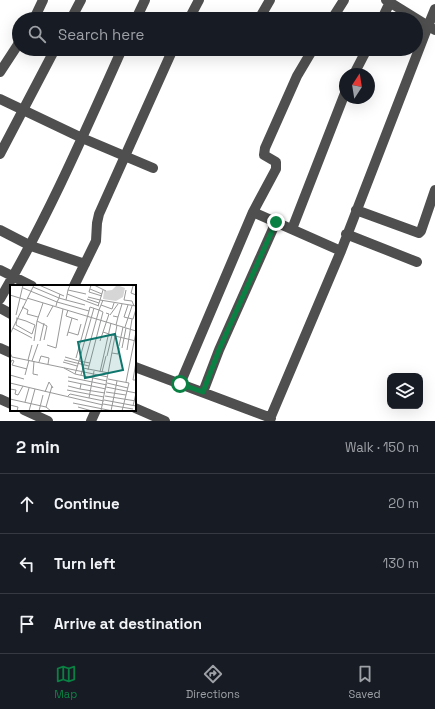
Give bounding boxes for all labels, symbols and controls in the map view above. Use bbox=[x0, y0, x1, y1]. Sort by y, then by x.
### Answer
search box bbox=[12, 12, 423, 56]
icon: search bbox=[26, 23, 48, 45]
text: Search here bbox=[58, 25, 144, 44]
north arrow bbox=[339, 68, 375, 104]
route end bbox=[267, 213, 285, 231]
inset map bbox=[10, 285, 136, 411]
map controls bbox=[387, 373, 423, 409]
button: layers bbox=[387, 373, 423, 409]
route start bbox=[171, 375, 189, 393]
text: 2 min bbox=[16, 436, 60, 458]
text: Walk · 150 m bbox=[345, 439, 419, 456]
icon: ahead bbox=[16, 493, 38, 515]
text: Continue bbox=[54, 494, 120, 513]
text: 20 m bbox=[388, 495, 419, 512]
icon: left bbox=[16, 553, 38, 575]
text: Turn left bbox=[54, 554, 116, 573]
text: 130 m bbox=[383, 555, 419, 572]
icon: arrive bbox=[16, 613, 38, 635]
text: Arrive at destination bbox=[54, 614, 202, 633]
tab: Map bbox=[54, 663, 77, 701]
tab: Directions bbox=[186, 663, 240, 701]
tab: Saved bbox=[349, 663, 381, 701]

